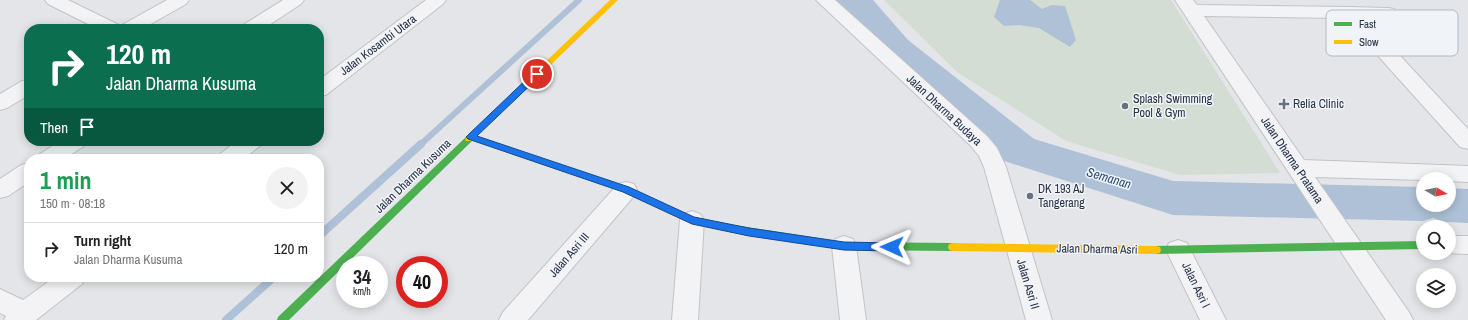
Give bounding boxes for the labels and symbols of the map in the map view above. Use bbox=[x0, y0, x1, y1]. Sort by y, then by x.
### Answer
legend bbox=[1326, 10, 1458, 56]
street label: Jalan Kosambi Utara bbox=[336, 11, 420, 79]
text: Fast bbox=[1359, 17, 1377, 31]
text: Slow bbox=[1359, 35, 1379, 49]
pin bbox=[520, 57, 554, 91]
street label: Jalan Dharma Budaya bbox=[903, 71, 985, 149]
place label: Splash Swimming Pool & Gym bbox=[1133, 91, 1213, 121]
place label: Relia Clinic bbox=[1293, 96, 1344, 112]
marker: Relia Clinic bbox=[1278, 98, 1290, 110]
marker: Splash Swimming Pool & Gym bbox=[1120, 101, 1130, 111]
street label: Jalan Dharma Pratama bbox=[1257, 114, 1327, 207]
street label: Jalan Dharma Kusuma bbox=[371, 135, 455, 217]
water label: Semanan bbox=[1085, 163, 1133, 193]
north arrow bbox=[1416, 172, 1456, 212]
place label: DK 193 AJ Tangerang bbox=[1038, 181, 1085, 211]
marker: DK 193 AJ Tangerang bbox=[1025, 191, 1035, 201]
position arrow bbox=[871, 226, 913, 268]
street label: Jalan Asri III bbox=[545, 229, 593, 281]
street label: Jalan Dharma Asri bbox=[1056, 240, 1138, 258]
speed limit sign: 40 bbox=[396, 256, 448, 308]
street label: Jalan Asri II bbox=[1013, 257, 1043, 311]
street label: Jalan Asri I bbox=[1178, 260, 1214, 310]

